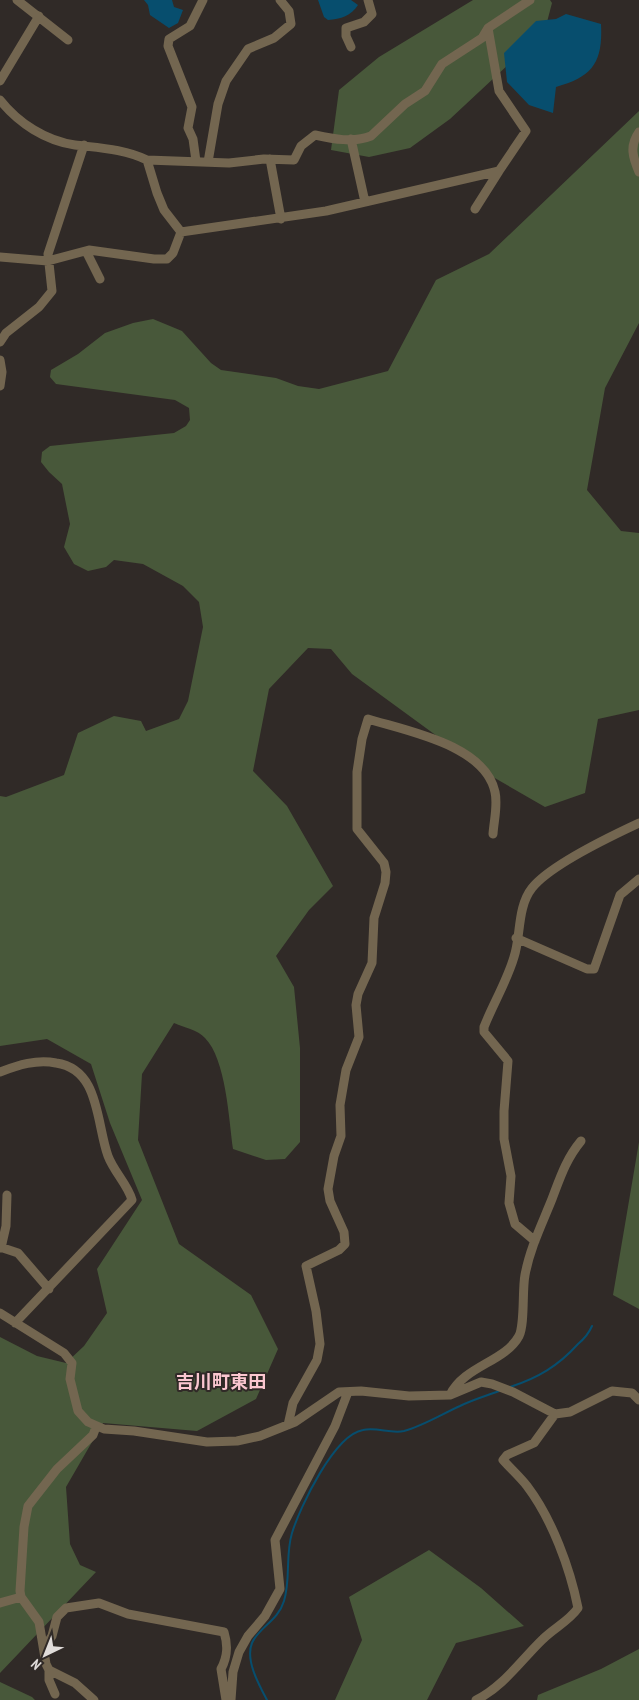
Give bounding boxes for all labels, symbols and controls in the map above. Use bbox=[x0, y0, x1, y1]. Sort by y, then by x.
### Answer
district label: 吉川町東田 bbox=[176, 1370, 266, 1393]
north arrow bbox=[20, 1630, 70, 1680]
text: N bbox=[27, 1655, 45, 1674]

